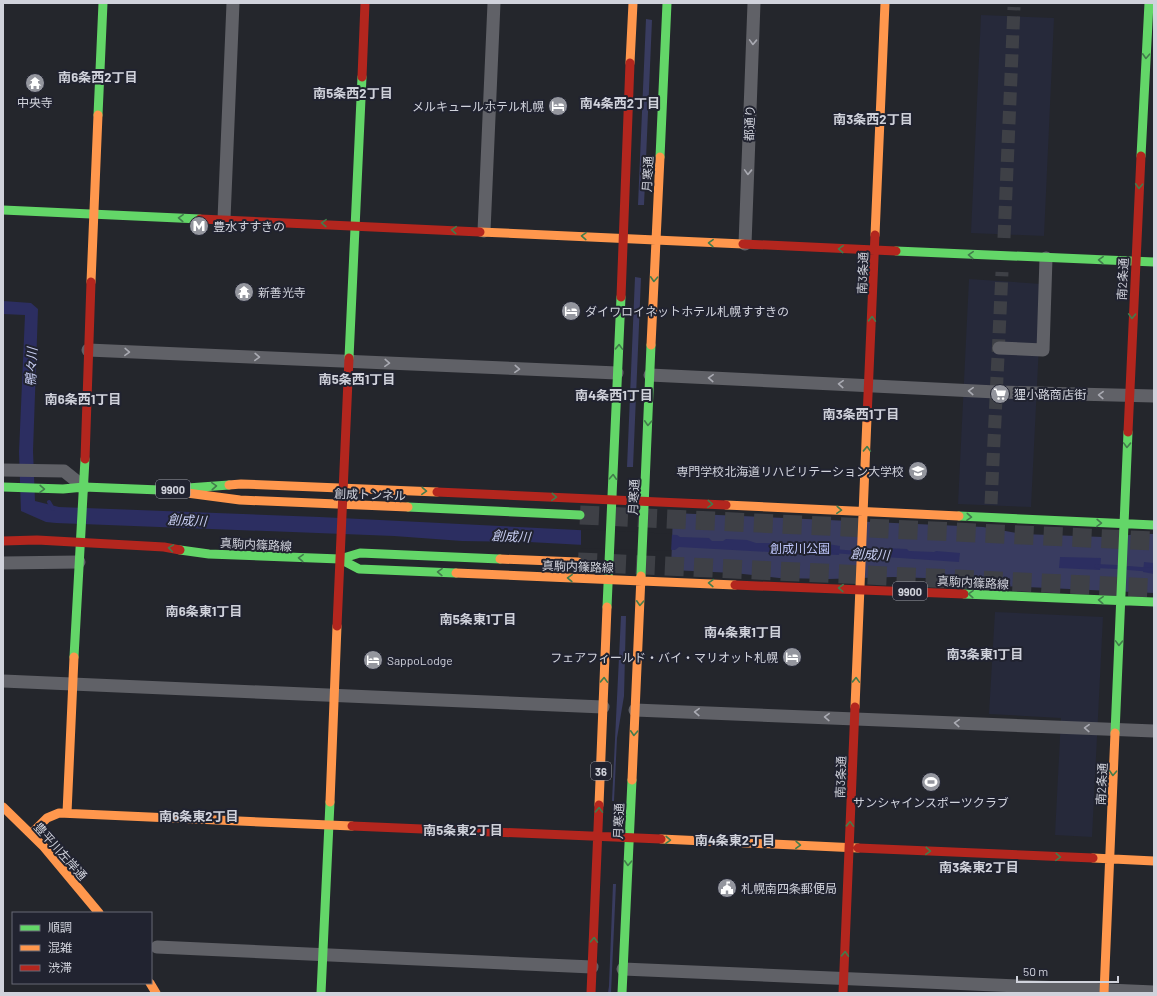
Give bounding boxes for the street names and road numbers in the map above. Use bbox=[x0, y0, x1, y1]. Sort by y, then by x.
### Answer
street label: 都通り bbox=[741, 105, 757, 141]
street label: 月寒通 bbox=[639, 156, 655, 192]
street label: 南3条通 bbox=[854, 252, 870, 294]
street label: 南2条通 bbox=[1114, 257, 1130, 301]
street label: 月寒通 bbox=[625, 479, 641, 515]
road number: 9900 bbox=[156, 480, 190, 498]
street label: 創成トンネル bbox=[334, 486, 406, 502]
street label: 真駒内篠路線 bbox=[220, 535, 292, 553]
street label: 真駒内篠路線 bbox=[542, 558, 614, 574]
street label: 真駒内篠路線 bbox=[937, 573, 1009, 591]
road number: 9900 bbox=[893, 582, 927, 600]
street label: 南3条通 bbox=[832, 756, 848, 798]
road number: 36 bbox=[591, 762, 611, 780]
street label: 南2条通 bbox=[1093, 762, 1109, 806]
street label: 月寒通 bbox=[610, 803, 626, 839]
street label: 豊平川左岸通 bbox=[32, 820, 90, 882]

